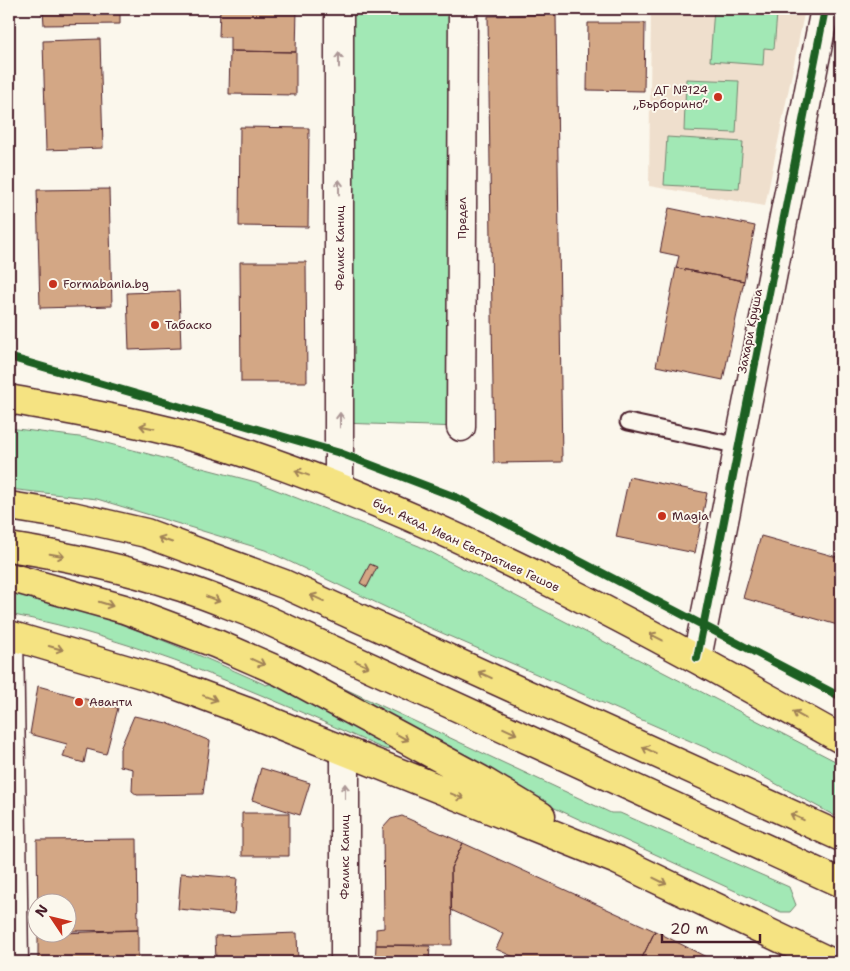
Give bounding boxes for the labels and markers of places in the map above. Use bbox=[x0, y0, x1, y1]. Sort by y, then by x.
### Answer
place label: ДГ №124 „Бърборино“ bbox=[633, 82, 708, 112]
marker: ДГ №124 „Бърборино“ bbox=[712, 91, 724, 103]
place label: Formabania.bg bbox=[63, 276, 149, 292]
marker: Formabania.bg bbox=[47, 278, 59, 290]
place label: Табаско bbox=[165, 317, 212, 333]
marker: Табаско bbox=[149, 319, 161, 331]
place label: Magia bbox=[672, 508, 709, 524]
marker: Magia bbox=[656, 510, 668, 522]
place label: Аванти bbox=[89, 694, 132, 710]
marker: Аванти bbox=[73, 696, 85, 708]

